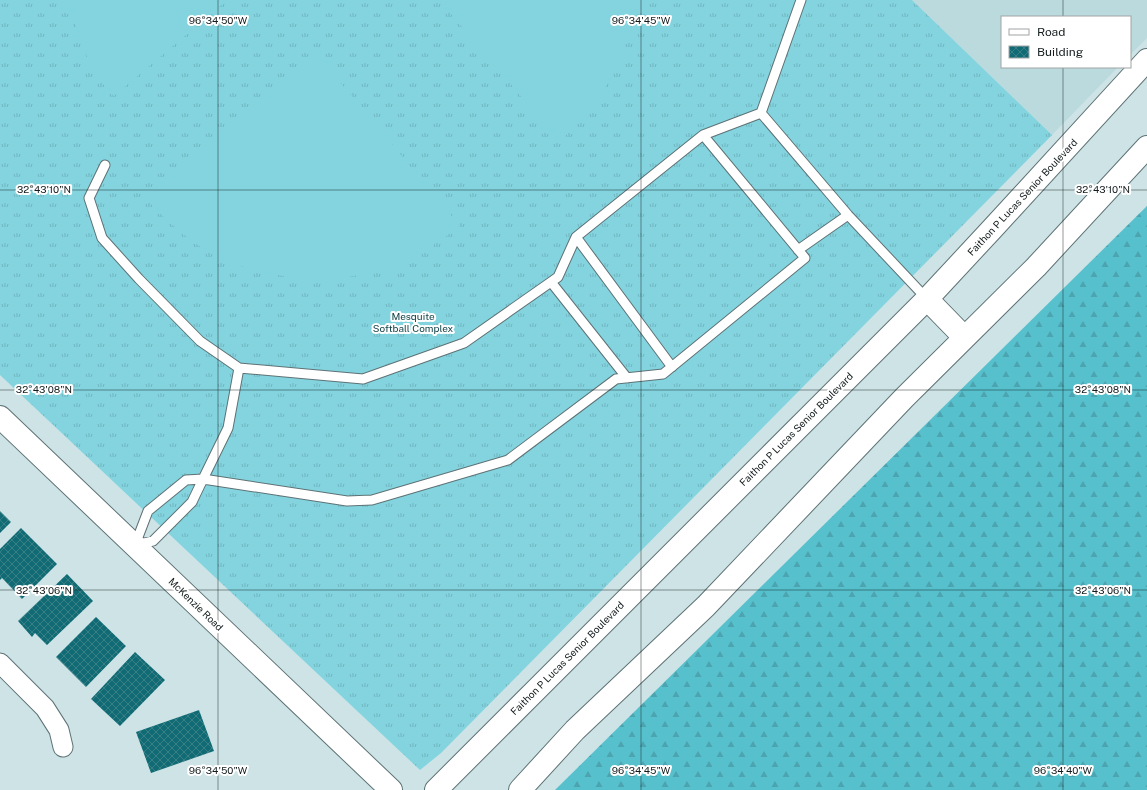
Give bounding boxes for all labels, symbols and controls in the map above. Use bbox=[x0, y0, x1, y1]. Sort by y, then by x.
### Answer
text: 96°34'50"W bbox=[189, 14, 248, 26]
text: 96°34'45"W bbox=[612, 14, 671, 26]
legend bbox=[1001, 16, 1131, 68]
text: Road bbox=[1037, 25, 1065, 39]
text: Building bbox=[1037, 45, 1083, 59]
street label: Faithon P Lucas Senior Boulevard bbox=[965, 136, 1079, 258]
text: 32°43'10"N bbox=[17, 183, 71, 195]
text: 32°43'10"N bbox=[1076, 183, 1130, 195]
park label: Mesquite Softball Complex bbox=[373, 310, 454, 334]
street label: Faithon P Lucas Senior Boulevard bbox=[737, 370, 855, 488]
text: 32°43'08"N bbox=[16, 383, 72, 395]
text: 32°43'08"N bbox=[1075, 383, 1131, 395]
street label: McKenzie Road bbox=[166, 575, 226, 633]
text: 32°43'06"N bbox=[16, 584, 72, 596]
text: 32°43'06"N bbox=[1075, 584, 1131, 596]
street label: Faithon P Lucas Senior Boulevard bbox=[508, 599, 626, 717]
text: 96°34'50"W bbox=[189, 764, 248, 776]
text: 96°34'45"W bbox=[612, 764, 671, 776]
text: 96°34'40"W bbox=[1034, 764, 1093, 776]

